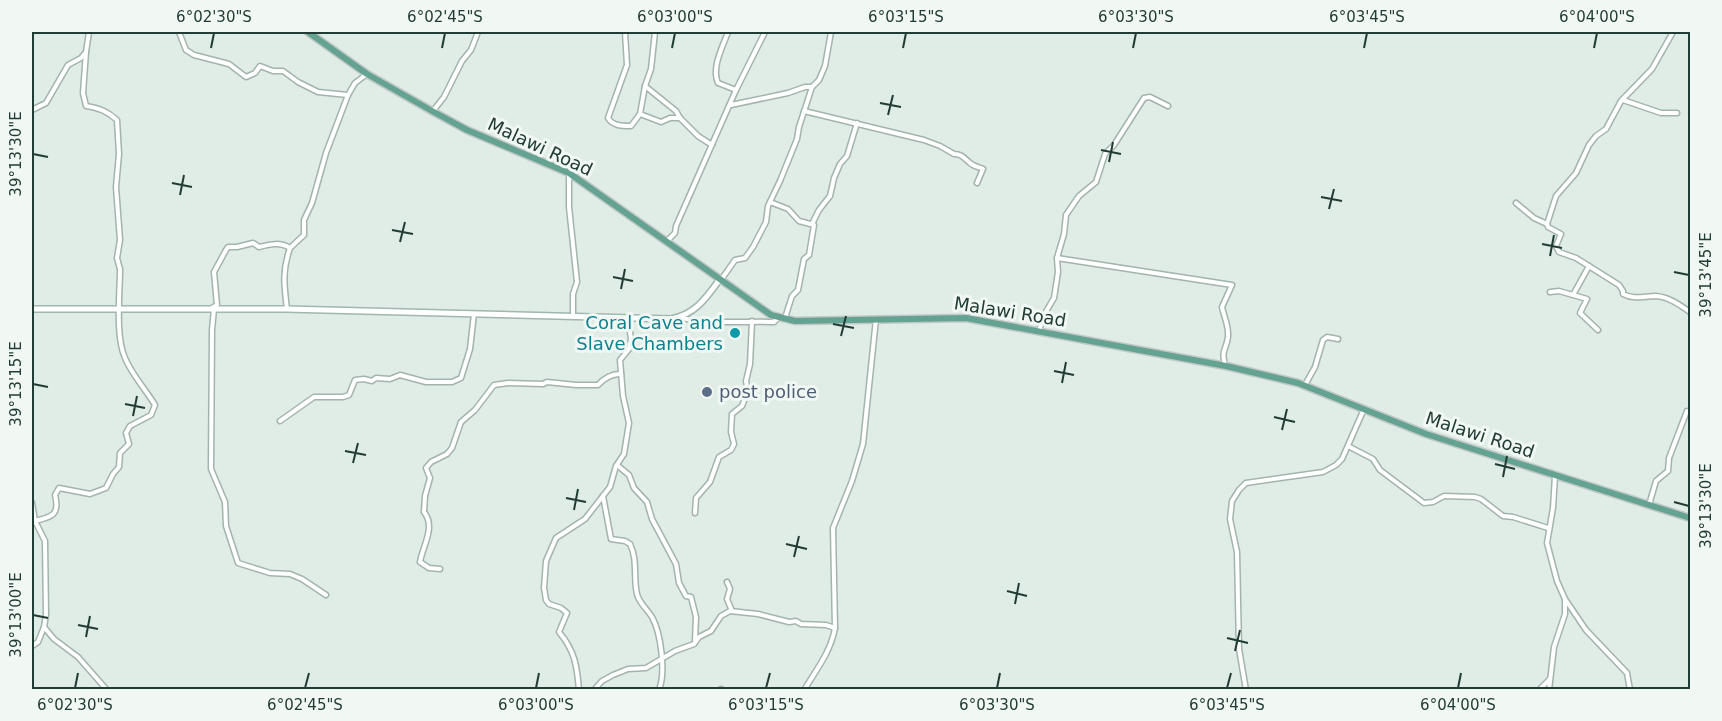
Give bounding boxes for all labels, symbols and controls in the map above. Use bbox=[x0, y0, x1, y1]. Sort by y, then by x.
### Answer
text: 6°02'30"S bbox=[176, 8, 252, 26]
text: 6°02'45"S bbox=[407, 8, 483, 26]
text: 6°03'00"S bbox=[637, 8, 713, 26]
text: 6°03'15"S bbox=[868, 8, 944, 26]
text: 6°03'30"S bbox=[1098, 8, 1174, 26]
text: 6°03'45"S bbox=[1329, 8, 1405, 26]
text: 6°04'00"S bbox=[1559, 8, 1635, 26]
text: 39°13'30"E bbox=[7, 111, 25, 197]
street label: Malawi Road bbox=[484, 113, 596, 180]
text: 39°13'45"E bbox=[1697, 232, 1715, 318]
street label: Malawi Road bbox=[953, 292, 1068, 331]
place label: Coral Cave and Slave Chambers bbox=[576, 312, 723, 354]
marker: Coral Cave and Slave Chambers bbox=[728, 326, 742, 340]
text: 39°13'15"E bbox=[7, 341, 25, 427]
place label: post police bbox=[719, 381, 817, 402]
marker: post police bbox=[700, 385, 714, 399]
street label: Malawi Road bbox=[1423, 407, 1537, 462]
text: 39°13'30"E bbox=[1697, 463, 1715, 549]
text: 39°13'00"E bbox=[7, 572, 25, 658]
text: 6°02'30"S bbox=[37, 696, 113, 714]
text: 6°02'45"S bbox=[267, 696, 343, 714]
text: 6°03'00"S bbox=[498, 696, 574, 714]
text: 6°03'15"S bbox=[728, 696, 804, 714]
text: 6°03'30"S bbox=[959, 696, 1035, 714]
text: 6°03'45"S bbox=[1189, 696, 1265, 714]
text: 6°04'00"S bbox=[1420, 696, 1496, 714]

